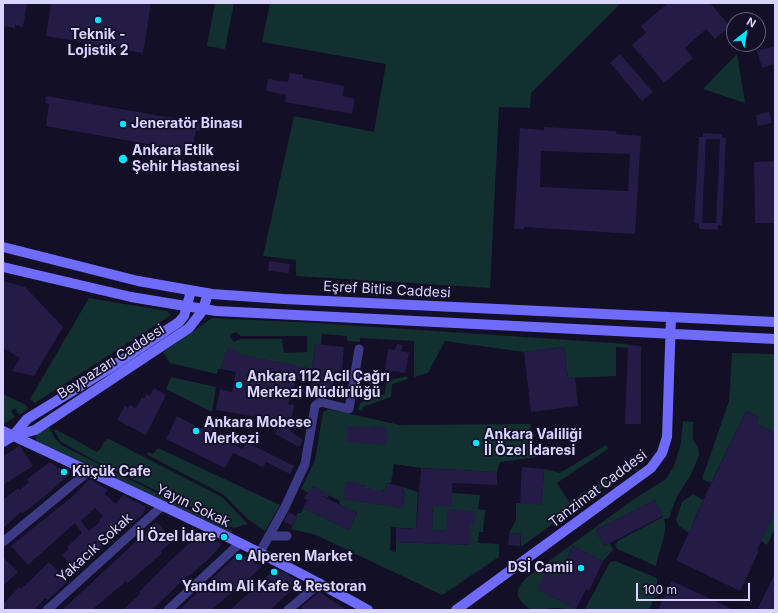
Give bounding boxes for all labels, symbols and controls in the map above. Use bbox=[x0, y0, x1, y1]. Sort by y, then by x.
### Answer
north arrow bbox=[726, 12, 766, 52]
text: N bbox=[744, 14, 759, 31]
marker: Teknik - Lojistik 2 bbox=[93, 15, 103, 25]
place label: Teknik - Lojistik 2 bbox=[67, 27, 129, 60]
place label: Jeneratör Binası bbox=[131, 116, 242, 132]
marker: Jeneratör Binası bbox=[118, 119, 128, 129]
place label: Ankara Etlik Şehir Hastanesi bbox=[132, 143, 239, 176]
marker: Ankara Etlik Şehir Hastanesi bbox=[117, 153, 129, 165]
street label: Eşref Bitlis Caddesi bbox=[323, 278, 451, 302]
street label: Beypazarı Caddesi bbox=[54, 321, 168, 403]
place label: Ankara 112 Acil Çağrı Merkezi Müdürlüğü bbox=[247, 369, 390, 402]
marker: Ankara 112 Acil Çağrı Merkezi Müdürlüğü bbox=[234, 380, 244, 390]
place label: Ankara Mobese Merkezi bbox=[204, 415, 311, 448]
marker: Ankara Mobese Merkezi bbox=[191, 426, 201, 436]
place label: Ankara Valiliği İl Özel İdaresi bbox=[484, 427, 582, 460]
marker: Ankara Valiliği İl Özel İdaresi bbox=[471, 438, 481, 448]
street label: Tanzimat Caddesi bbox=[546, 447, 650, 531]
place label: Küçük Cafe bbox=[72, 464, 151, 480]
marker: Küçük Cafe bbox=[59, 467, 69, 477]
street label: Yayın Sokak bbox=[153, 481, 233, 531]
street label: Yakacık Sokak bbox=[54, 510, 136, 586]
place label: İl Özel İdare bbox=[136, 529, 216, 545]
marker: İl Özel İdare bbox=[219, 532, 229, 542]
place label: Alperen Market bbox=[247, 549, 353, 565]
marker: Alperen Market bbox=[234, 552, 244, 562]
place label: DSİ Camii bbox=[508, 560, 573, 576]
marker: DSİ Camii bbox=[576, 563, 586, 573]
marker: Yandım Ali Kafe & Restoran bbox=[269, 567, 279, 577]
scale bar bbox=[638, 575, 752, 601]
place label: Yandım Ali Kafe & Restoran bbox=[182, 579, 366, 595]
text: 100 m bbox=[643, 582, 677, 597]

